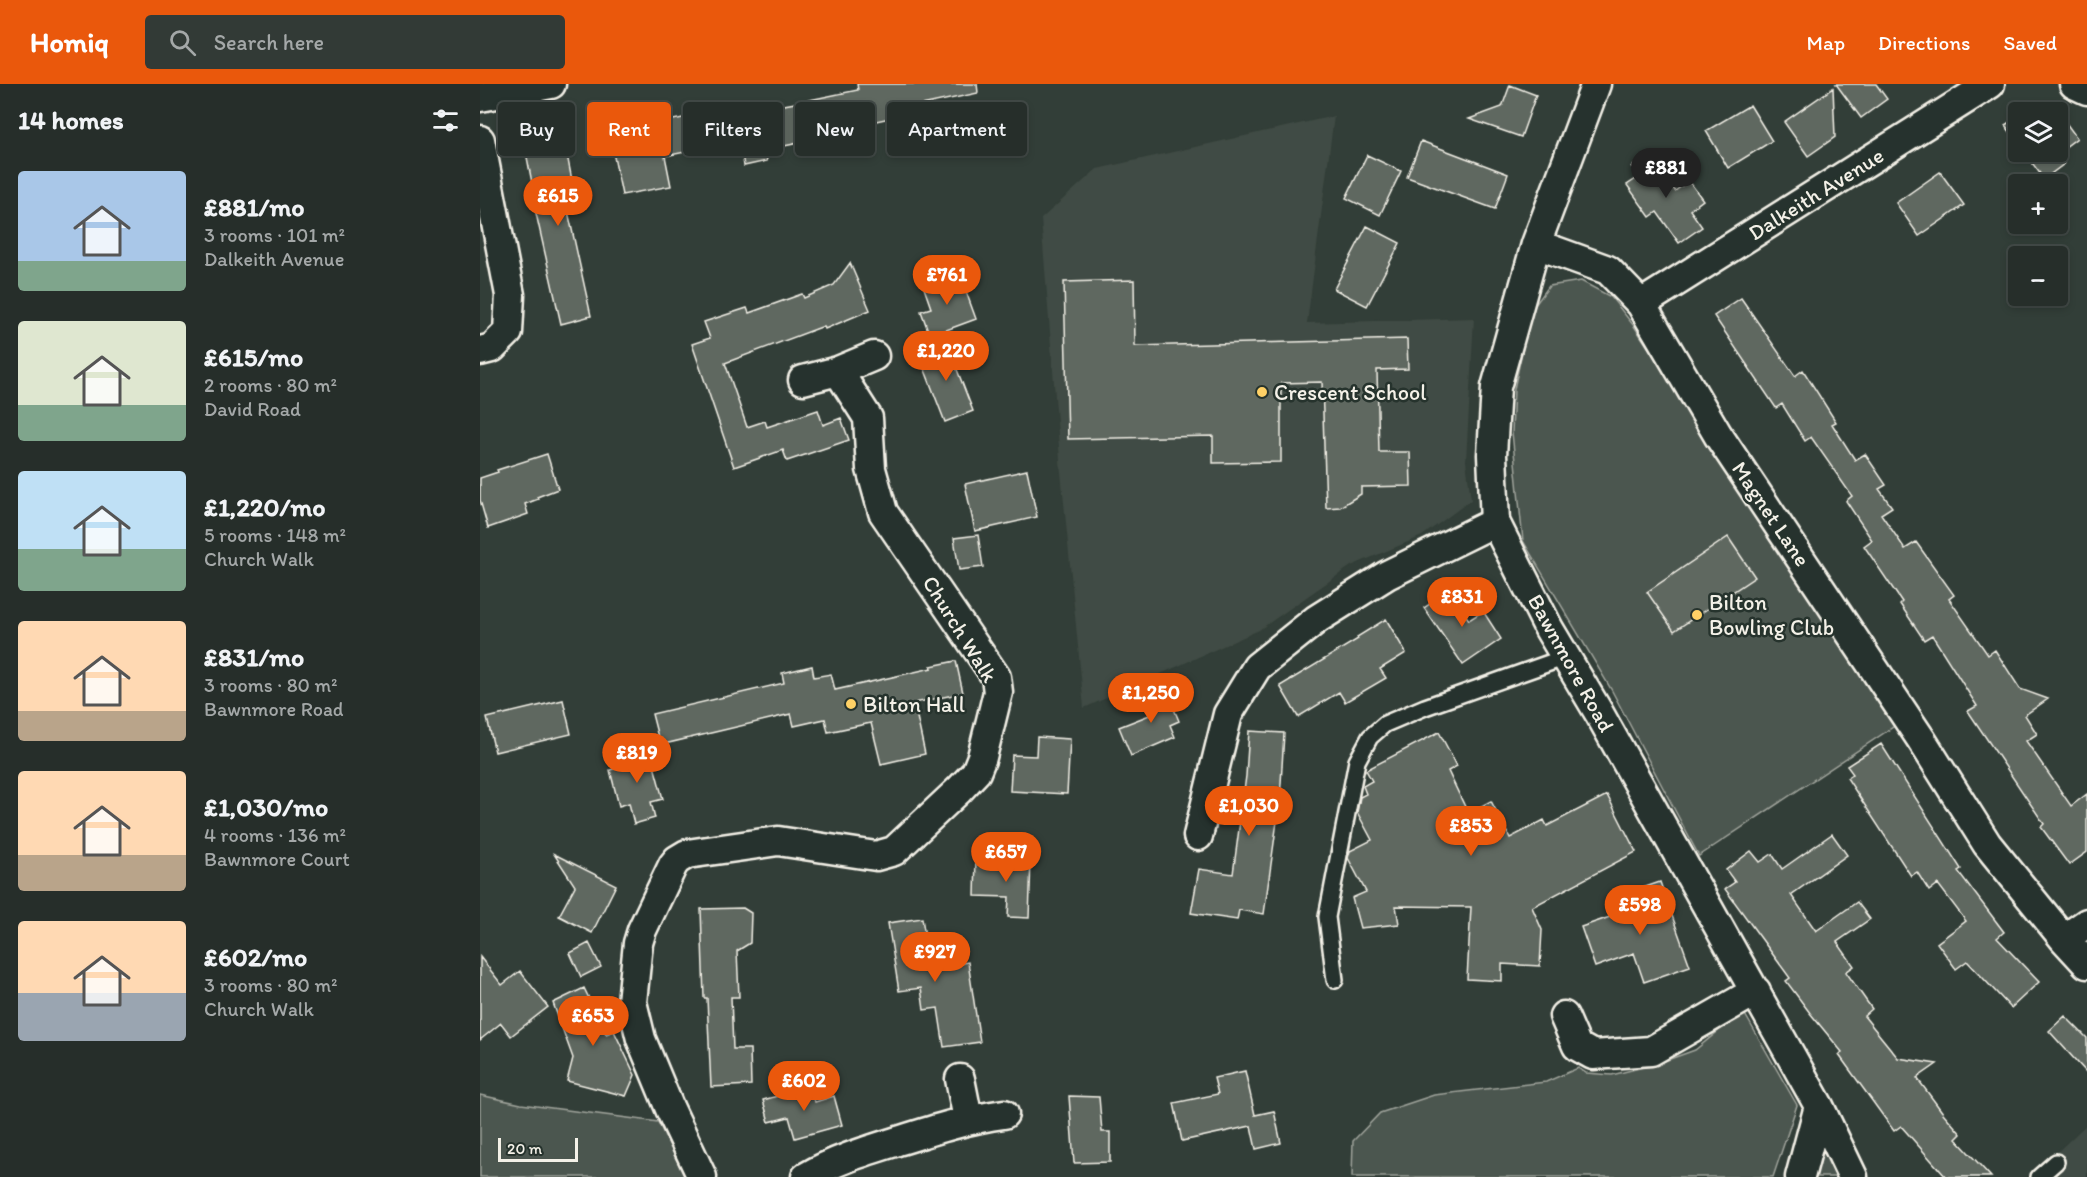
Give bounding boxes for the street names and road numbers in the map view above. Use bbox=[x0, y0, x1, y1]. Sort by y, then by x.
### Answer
street label: Dalkeith Avenue bbox=[1743, 142, 1889, 246]
street label: Magnet Lane bbox=[1726, 456, 1816, 572]
street label: Church Walk bbox=[917, 571, 1004, 688]
street label: Bawnmore Road bbox=[1522, 589, 1620, 737]

